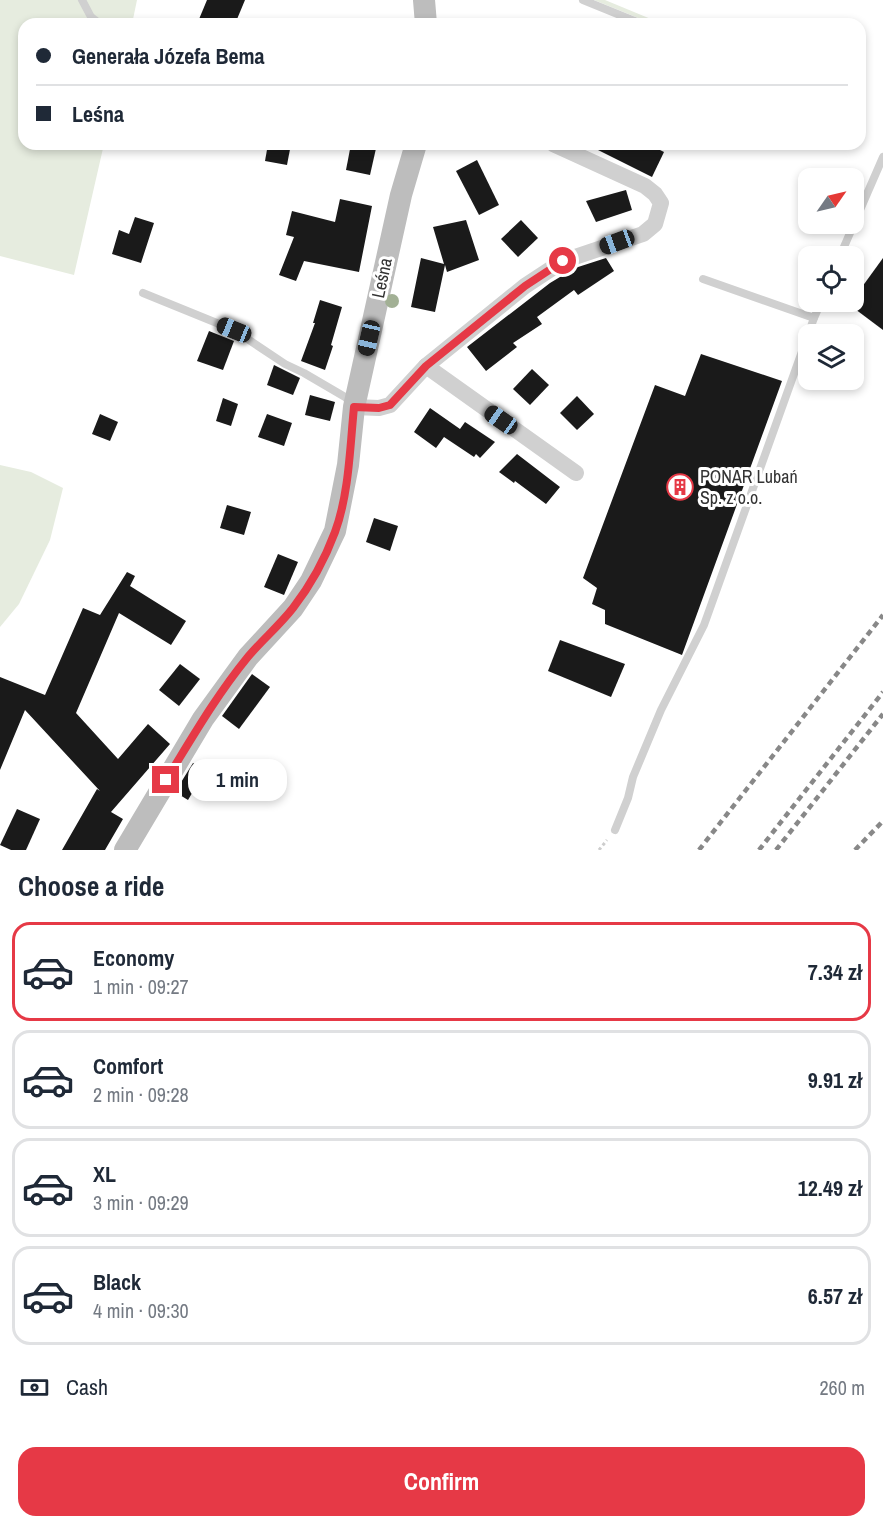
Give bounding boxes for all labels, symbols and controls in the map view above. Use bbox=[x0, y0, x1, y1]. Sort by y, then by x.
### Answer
text: Generała Józefa Bema bbox=[72, 41, 265, 71]
text: Leśna bbox=[72, 99, 124, 129]
north arrow bbox=[798, 168, 864, 234]
map controls bbox=[798, 168, 864, 390]
car bbox=[597, 227, 637, 257]
button: locate bbox=[798, 246, 864, 312]
route start bbox=[549, 247, 576, 274]
street label: Leśna bbox=[365, 256, 398, 300]
car bbox=[214, 315, 254, 345]
car bbox=[356, 318, 382, 358]
button: layers bbox=[798, 324, 864, 390]
car bbox=[481, 402, 521, 438]
place label: PONAR Lubań Sp. z o.o. bbox=[700, 464, 798, 510]
building icon: PONAR Lubań Sp. z o.o. bbox=[665, 472, 695, 502]
callout: 1 min bbox=[187, 759, 286, 801]
route end bbox=[152, 766, 179, 793]
text: 1 min bbox=[216, 766, 259, 793]
text: Choose a ride bbox=[18, 868, 164, 904]
text: Economy bbox=[93, 943, 174, 973]
icon: car bbox=[21, 945, 75, 999]
text: 7.34 zł bbox=[808, 957, 862, 987]
text: 1 min · 09:27 bbox=[93, 973, 189, 1000]
text: Comfort bbox=[93, 1051, 163, 1081]
icon: car bbox=[21, 1053, 75, 1107]
text: 9.91 zł bbox=[808, 1065, 862, 1095]
text: 2 min · 09:28 bbox=[93, 1081, 189, 1108]
text: XL bbox=[93, 1159, 116, 1189]
icon: car bbox=[21, 1161, 75, 1215]
text: 12.49 zł bbox=[798, 1173, 862, 1203]
text: 3 min · 09:29 bbox=[93, 1189, 189, 1216]
text: Black bbox=[93, 1267, 141, 1297]
icon: car bbox=[21, 1269, 75, 1323]
text: 6.57 zł bbox=[808, 1281, 862, 1311]
text: 4 min · 09:30 bbox=[93, 1297, 189, 1324]
icon: cash bbox=[18, 1371, 51, 1404]
text: Cash bbox=[66, 1372, 108, 1402]
text: 260 m bbox=[819, 1374, 865, 1401]
button: Confirm bbox=[18, 1447, 865, 1516]

